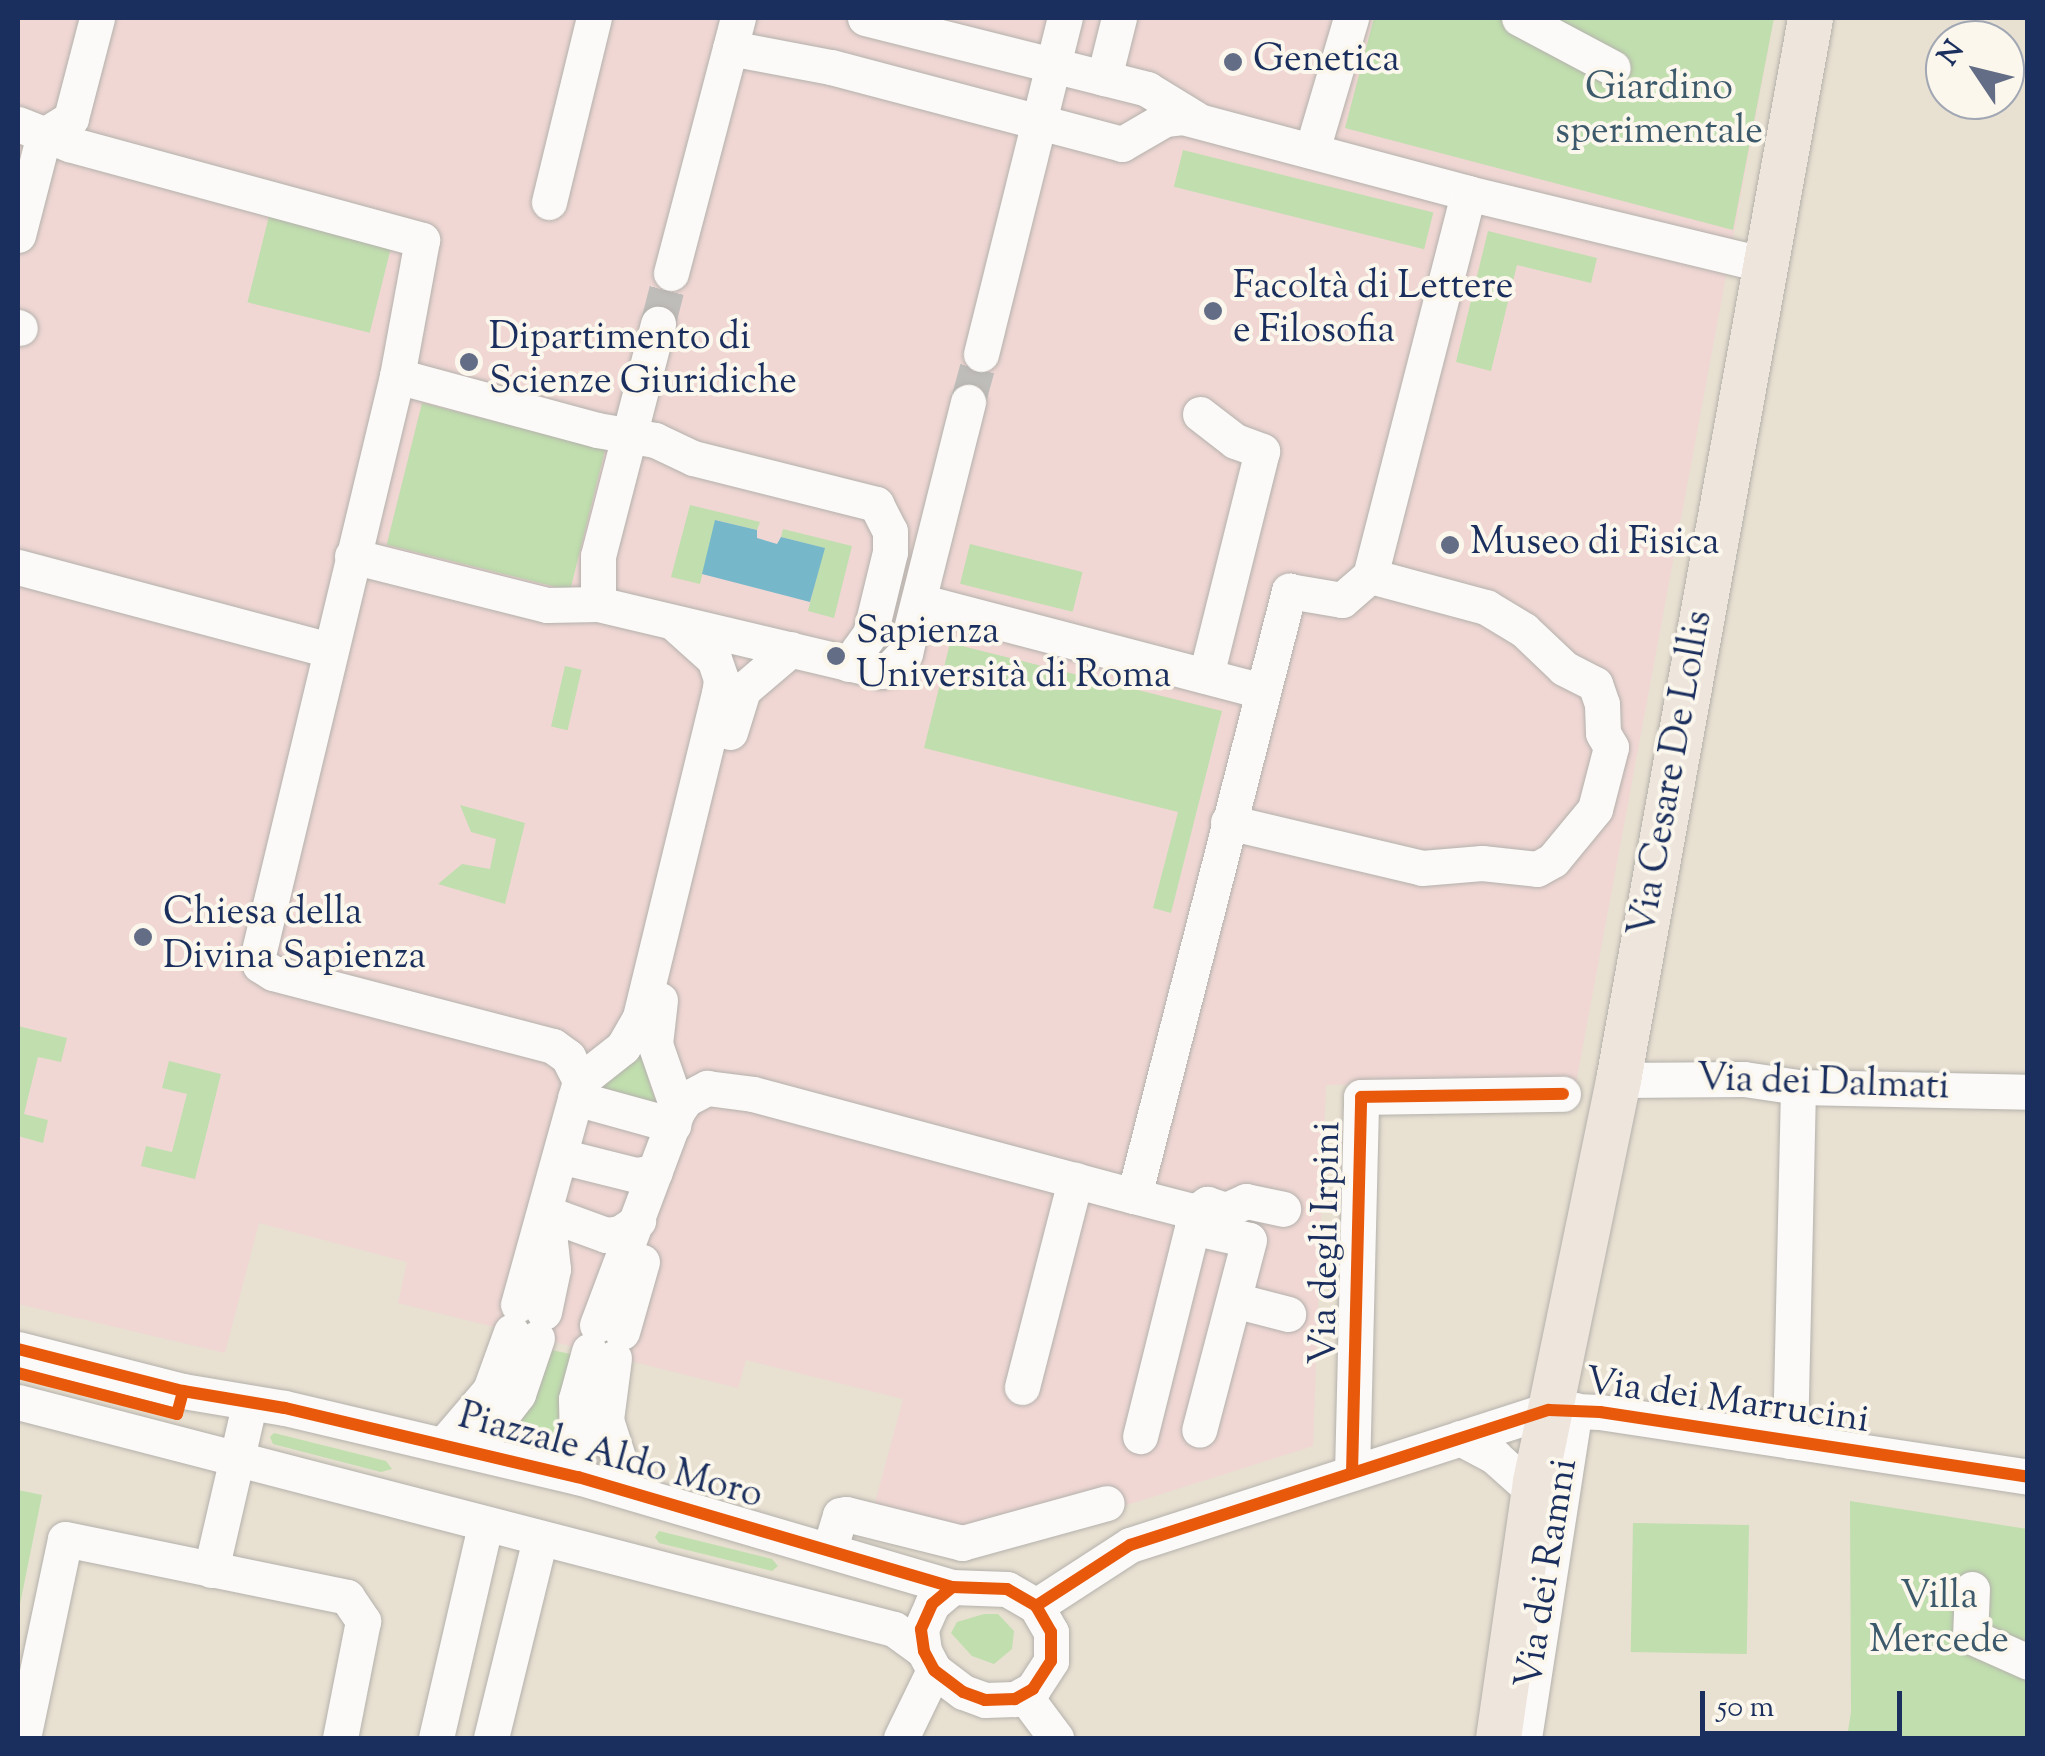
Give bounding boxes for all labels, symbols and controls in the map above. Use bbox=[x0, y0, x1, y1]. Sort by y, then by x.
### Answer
north arrow bbox=[1925, 20, 2025, 120]
text: N bbox=[1929, 33, 1975, 75]
place label: Genetica bbox=[1253, 39, 1400, 85]
marker: Genetica bbox=[1222, 51, 1244, 73]
park label: Giardino sperimentale bbox=[1555, 67, 1763, 156]
place label: Facoltà di Lettere e Filosofia bbox=[1233, 266, 1514, 356]
marker: Facoltà di Lettere e Filosofia bbox=[1202, 300, 1224, 322]
place label: Dipartimento di Scienze Giuridiche bbox=[489, 317, 797, 406]
marker: Dipartimento di Scienze Giuridiche bbox=[458, 351, 480, 373]
place label: Museo di Fisica bbox=[1470, 522, 1720, 568]
marker: Museo di Fisica bbox=[1439, 534, 1461, 556]
street label: Via Cesare De Lollis bbox=[1622, 607, 1724, 941]
place label: Sapienza Università di Roma bbox=[856, 611, 1171, 700]
marker: Sapienza Università di Roma bbox=[825, 645, 847, 667]
place label: Chiesa della Divina Sapienza bbox=[163, 892, 426, 982]
marker: Chiesa della Divina Sapienza bbox=[132, 926, 154, 948]
street label: Via dei Dalmati bbox=[1696, 1058, 1950, 1112]
street label: Via degli Irpini bbox=[1303, 1121, 1353, 1365]
street label: Via dei Marrucini bbox=[1582, 1361, 1872, 1445]
street label: Piazzale Aldo Moro bbox=[453, 1396, 767, 1520]
street label: Via dei Ramni bbox=[1508, 1456, 1590, 1692]
park label: Villa Mercede bbox=[1869, 1576, 2009, 1666]
scale bar bbox=[1705, 1671, 1908, 1733]
text: 50 m bbox=[1717, 1687, 1774, 1730]

